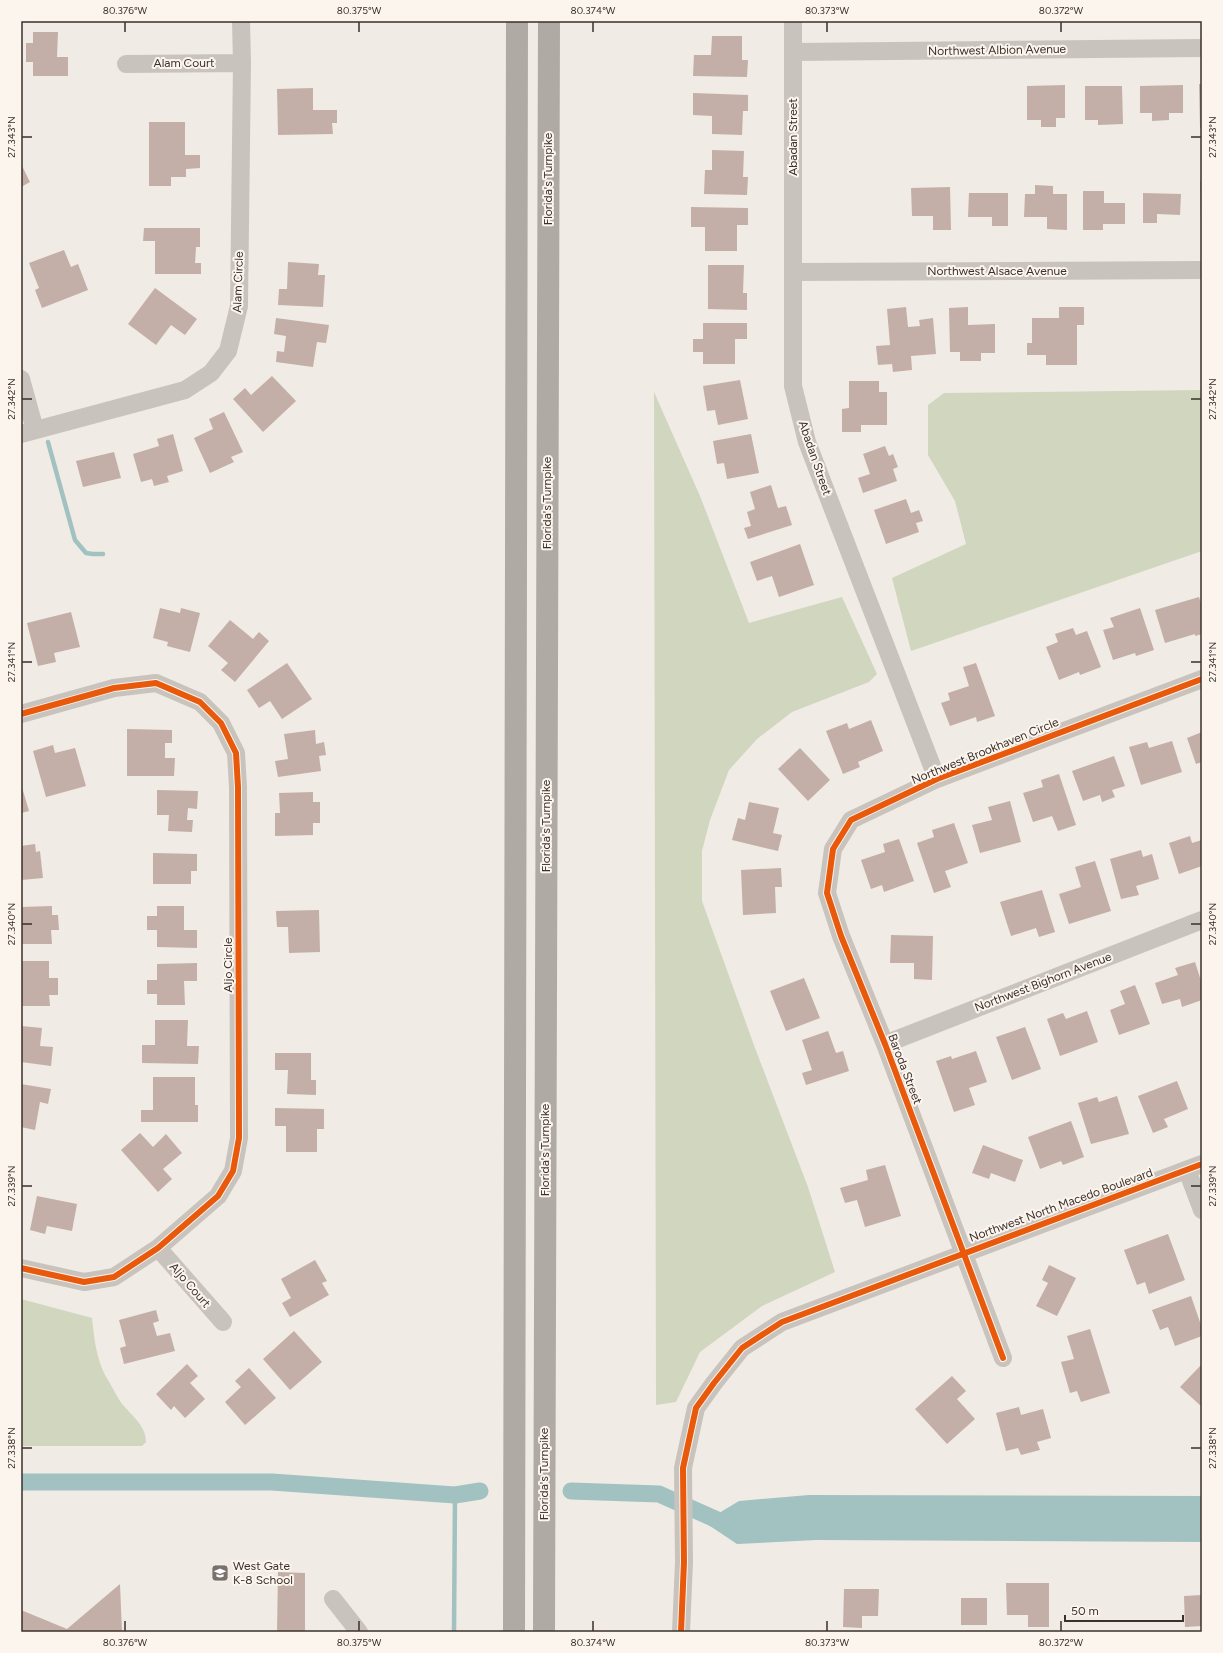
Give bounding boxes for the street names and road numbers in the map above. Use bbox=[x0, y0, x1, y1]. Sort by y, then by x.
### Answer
street label: Northwest Albion Avenue bbox=[928, 42, 1067, 58]
street label: Alam Court bbox=[154, 56, 215, 70]
street label: Abadan Street bbox=[786, 98, 800, 176]
street label: Florida's Turnpike bbox=[541, 132, 555, 225]
street label: Alam Circle bbox=[230, 251, 246, 313]
street label: Northwest Alsace Avenue bbox=[927, 264, 1067, 278]
street label: Abadan Street bbox=[796, 419, 834, 497]
street label: Florida's Turnpike bbox=[540, 456, 554, 549]
street label: Northwest Brookhaven Circle bbox=[909, 715, 1061, 787]
street label: Florida's Turnpike bbox=[539, 779, 553, 872]
street label: Aljo Circle bbox=[221, 937, 235, 993]
street label: Northwest Bighorn Avenue bbox=[973, 949, 1114, 1015]
street label: Baroda Street bbox=[885, 1032, 925, 1107]
street label: Florida's Turnpike bbox=[538, 1103, 552, 1196]
street label: Northwest North Macedo Boulevard bbox=[967, 1165, 1155, 1245]
street label: Aljo Court bbox=[167, 1260, 214, 1311]
street label: Florida's Turnpike bbox=[537, 1427, 551, 1520]

